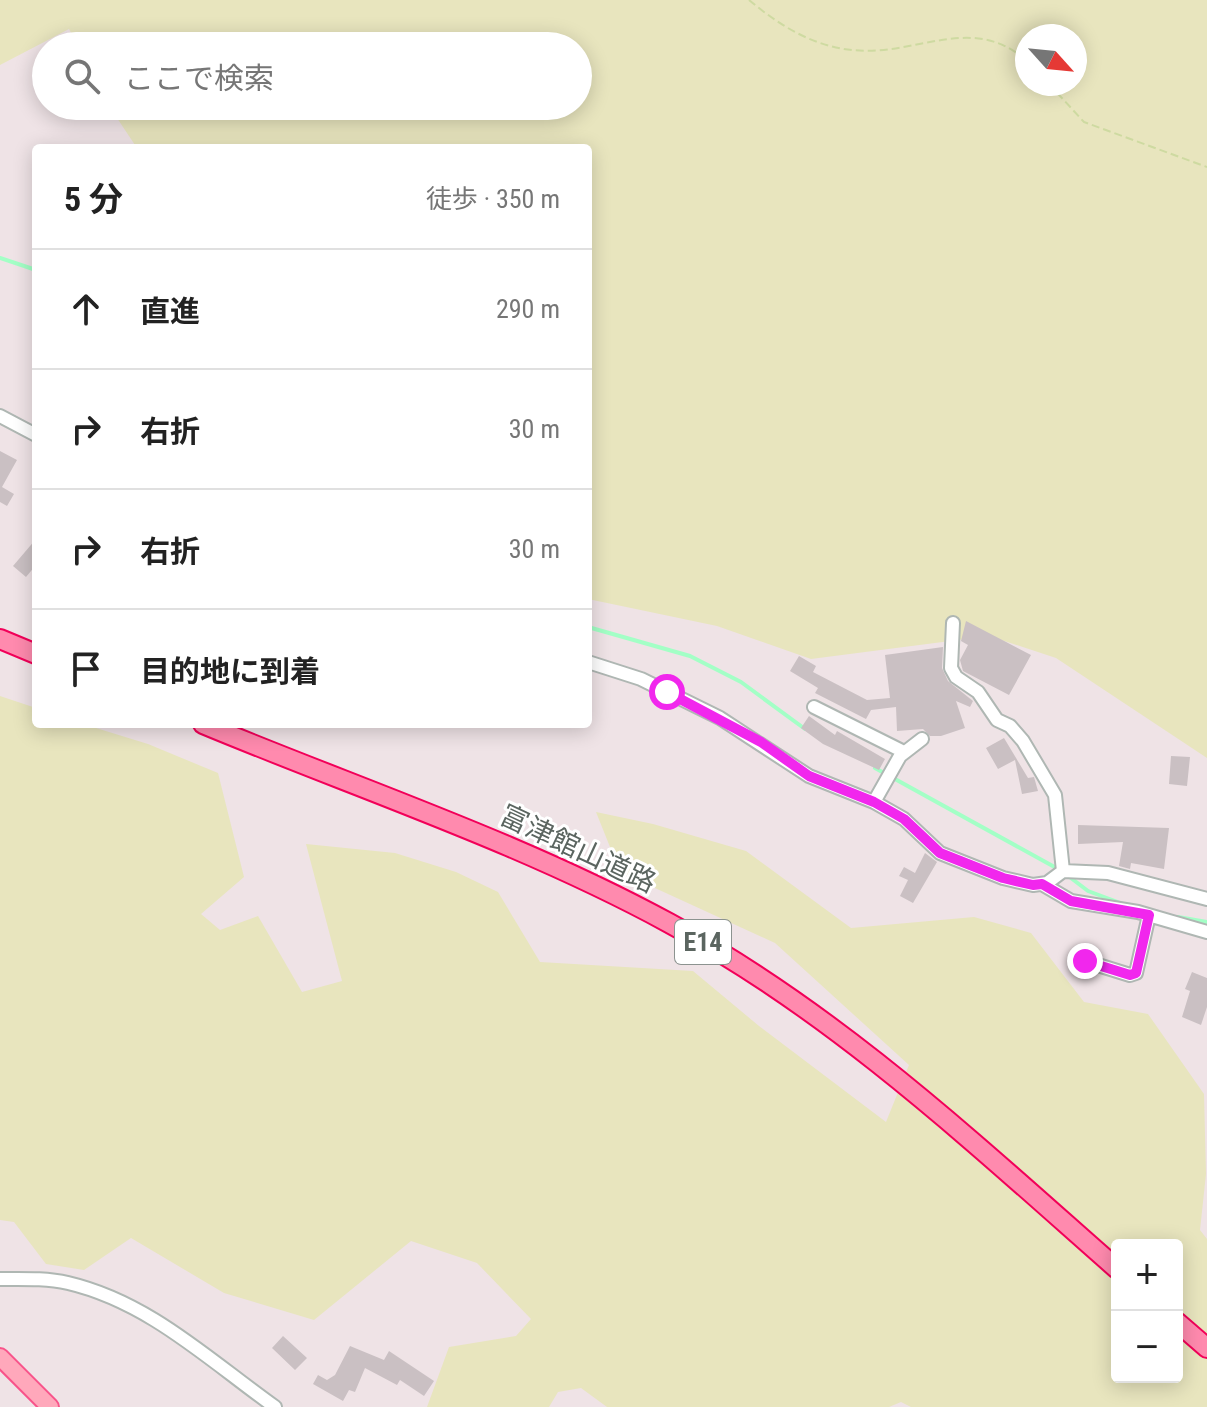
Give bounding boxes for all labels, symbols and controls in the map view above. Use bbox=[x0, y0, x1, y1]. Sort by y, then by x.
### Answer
north arrow bbox=[1015, 24, 1087, 96]
search box bbox=[32, 32, 592, 120]
icon: search bbox=[60, 54, 104, 98]
text: ここで検索 bbox=[124, 61, 274, 96]
text: 5 分 bbox=[64, 179, 123, 219]
text: 徒歩 · 350 m bbox=[426, 184, 560, 214]
icon: ahead bbox=[64, 287, 108, 331]
text: 直進 bbox=[140, 294, 200, 329]
text: 290 m bbox=[496, 294, 560, 324]
icon: right bbox=[64, 407, 108, 451]
text: 右折 bbox=[140, 414, 200, 449]
text: 30 m bbox=[509, 414, 560, 444]
icon: right bbox=[64, 527, 108, 571]
text: 右折 bbox=[140, 534, 200, 569]
text: 30 m bbox=[509, 534, 560, 564]
icon: arrive bbox=[64, 647, 108, 691]
text: 目的地に到着 bbox=[140, 654, 320, 689]
route start bbox=[649, 674, 685, 710]
street label: 富津館山道路 bbox=[495, 799, 661, 899]
road number: E14 bbox=[675, 920, 731, 964]
route end bbox=[1067, 943, 1103, 979]
map controls bbox=[1111, 1239, 1183, 1383]
button: + bbox=[1111, 1239, 1183, 1311]
button: − bbox=[1111, 1311, 1183, 1383]

